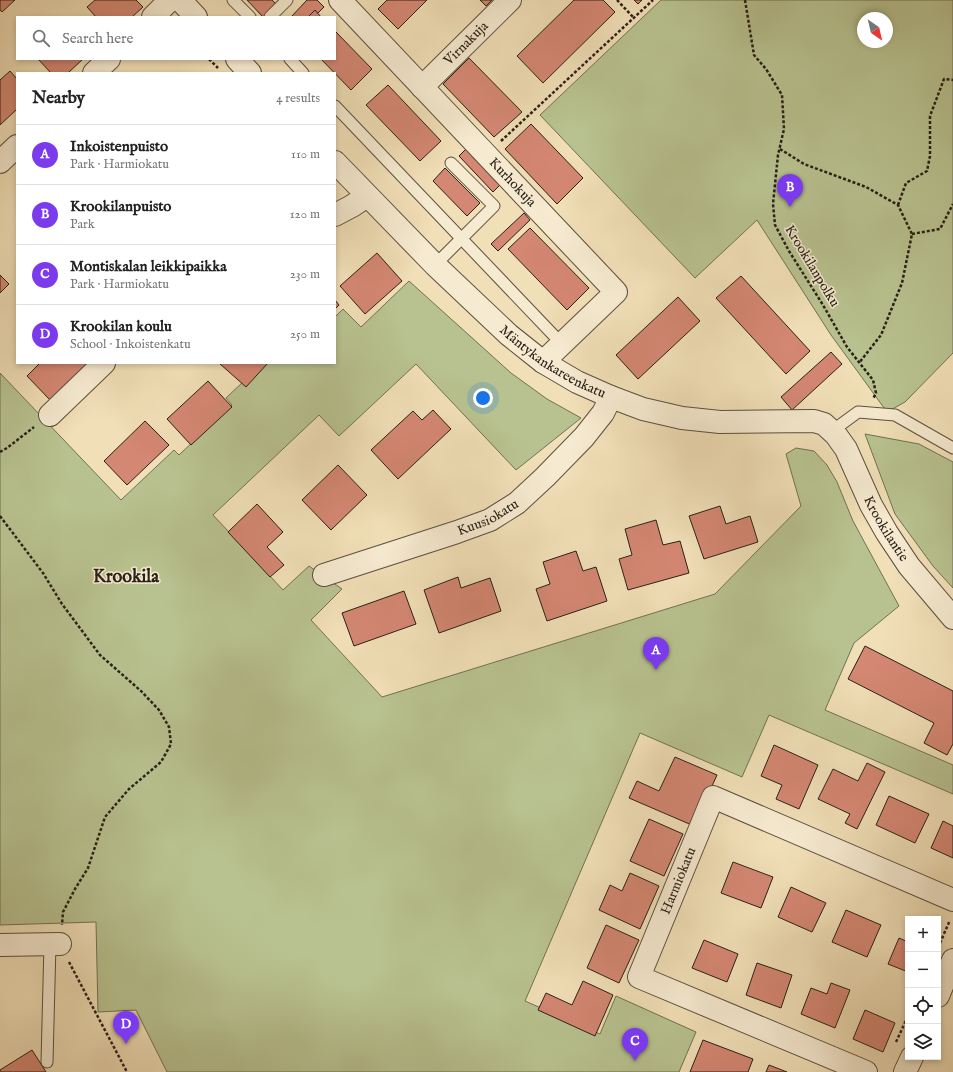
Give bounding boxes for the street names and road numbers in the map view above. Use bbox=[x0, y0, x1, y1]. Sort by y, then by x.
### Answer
street label: Virnakuja bbox=[439, 17, 493, 70]
street label: Kurhokuja bbox=[485, 154, 541, 212]
street label: Krookilanpolku bbox=[780, 222, 844, 310]
street label: Mäntykankareenkatu bbox=[495, 321, 609, 403]
street label: Krookilantie bbox=[859, 493, 913, 566]
street label: Kuusiokatu bbox=[455, 495, 522, 540]
street label: Harmiokatu bbox=[657, 845, 700, 917]

